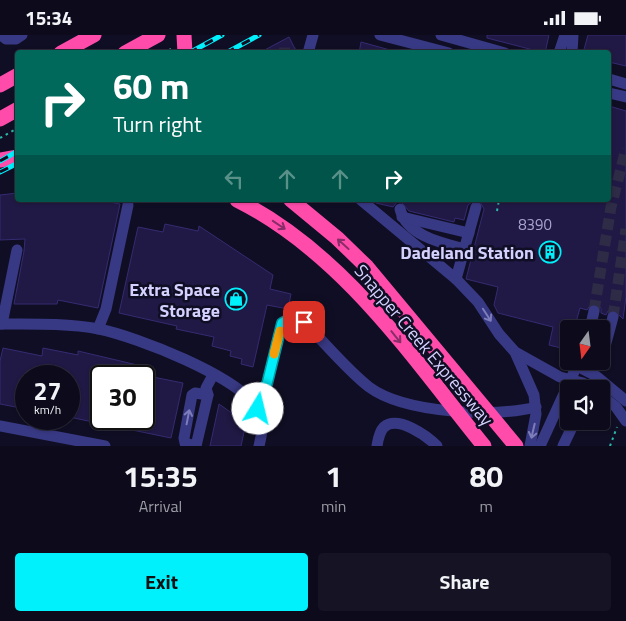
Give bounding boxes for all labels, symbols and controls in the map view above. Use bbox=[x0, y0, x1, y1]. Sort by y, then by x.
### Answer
text: 15:34 bbox=[25, 3, 72, 32]
text: 60 m bbox=[113, 59, 189, 113]
icon: right bbox=[30, 70, 95, 135]
text: Turn right bbox=[113, 107, 202, 141]
icon: left bbox=[220, 165, 248, 193]
icon: ahead bbox=[273, 165, 301, 193]
icon: ahead bbox=[326, 165, 354, 193]
icon: right bbox=[379, 165, 407, 193]
house number: 8390 bbox=[518, 213, 552, 236]
one-way arrow bbox=[272, 220, 286, 230]
one-way arrow bbox=[337, 238, 350, 250]
place label: Dadeland Station bbox=[400, 239, 534, 266]
building icon: Dadeland Station bbox=[538, 240, 562, 264]
street label: Snapper Creek Expressway bbox=[348, 258, 500, 432]
place label: Extra Space Storage bbox=[129, 276, 220, 324]
shop icon: Extra Space Storage bbox=[224, 287, 248, 311]
pin bbox=[283, 301, 325, 343]
icon: arrive bbox=[290, 308, 318, 336]
one-way arrow bbox=[481, 308, 492, 322]
north arrow bbox=[560, 320, 610, 370]
map controls bbox=[560, 320, 610, 430]
one-way arrow bbox=[390, 330, 401, 343]
speed limit sign: 30 bbox=[90, 365, 155, 430]
text: 27 bbox=[33, 372, 62, 410]
button: sound bbox=[560, 380, 610, 430]
position arrow bbox=[231, 382, 283, 434]
text: km/h bbox=[34, 400, 61, 419]
one-way arrow bbox=[184, 409, 193, 425]
one-way arrow bbox=[528, 423, 537, 439]
text: 15:35 bbox=[123, 453, 198, 499]
text: 1 bbox=[325, 453, 342, 499]
text: 80 bbox=[469, 453, 503, 499]
text: Arrival bbox=[139, 494, 182, 518]
text: min bbox=[321, 494, 346, 518]
text: m bbox=[479, 494, 493, 518]
button: Exit bbox=[15, 553, 308, 611]
button: Share bbox=[318, 553, 611, 611]

